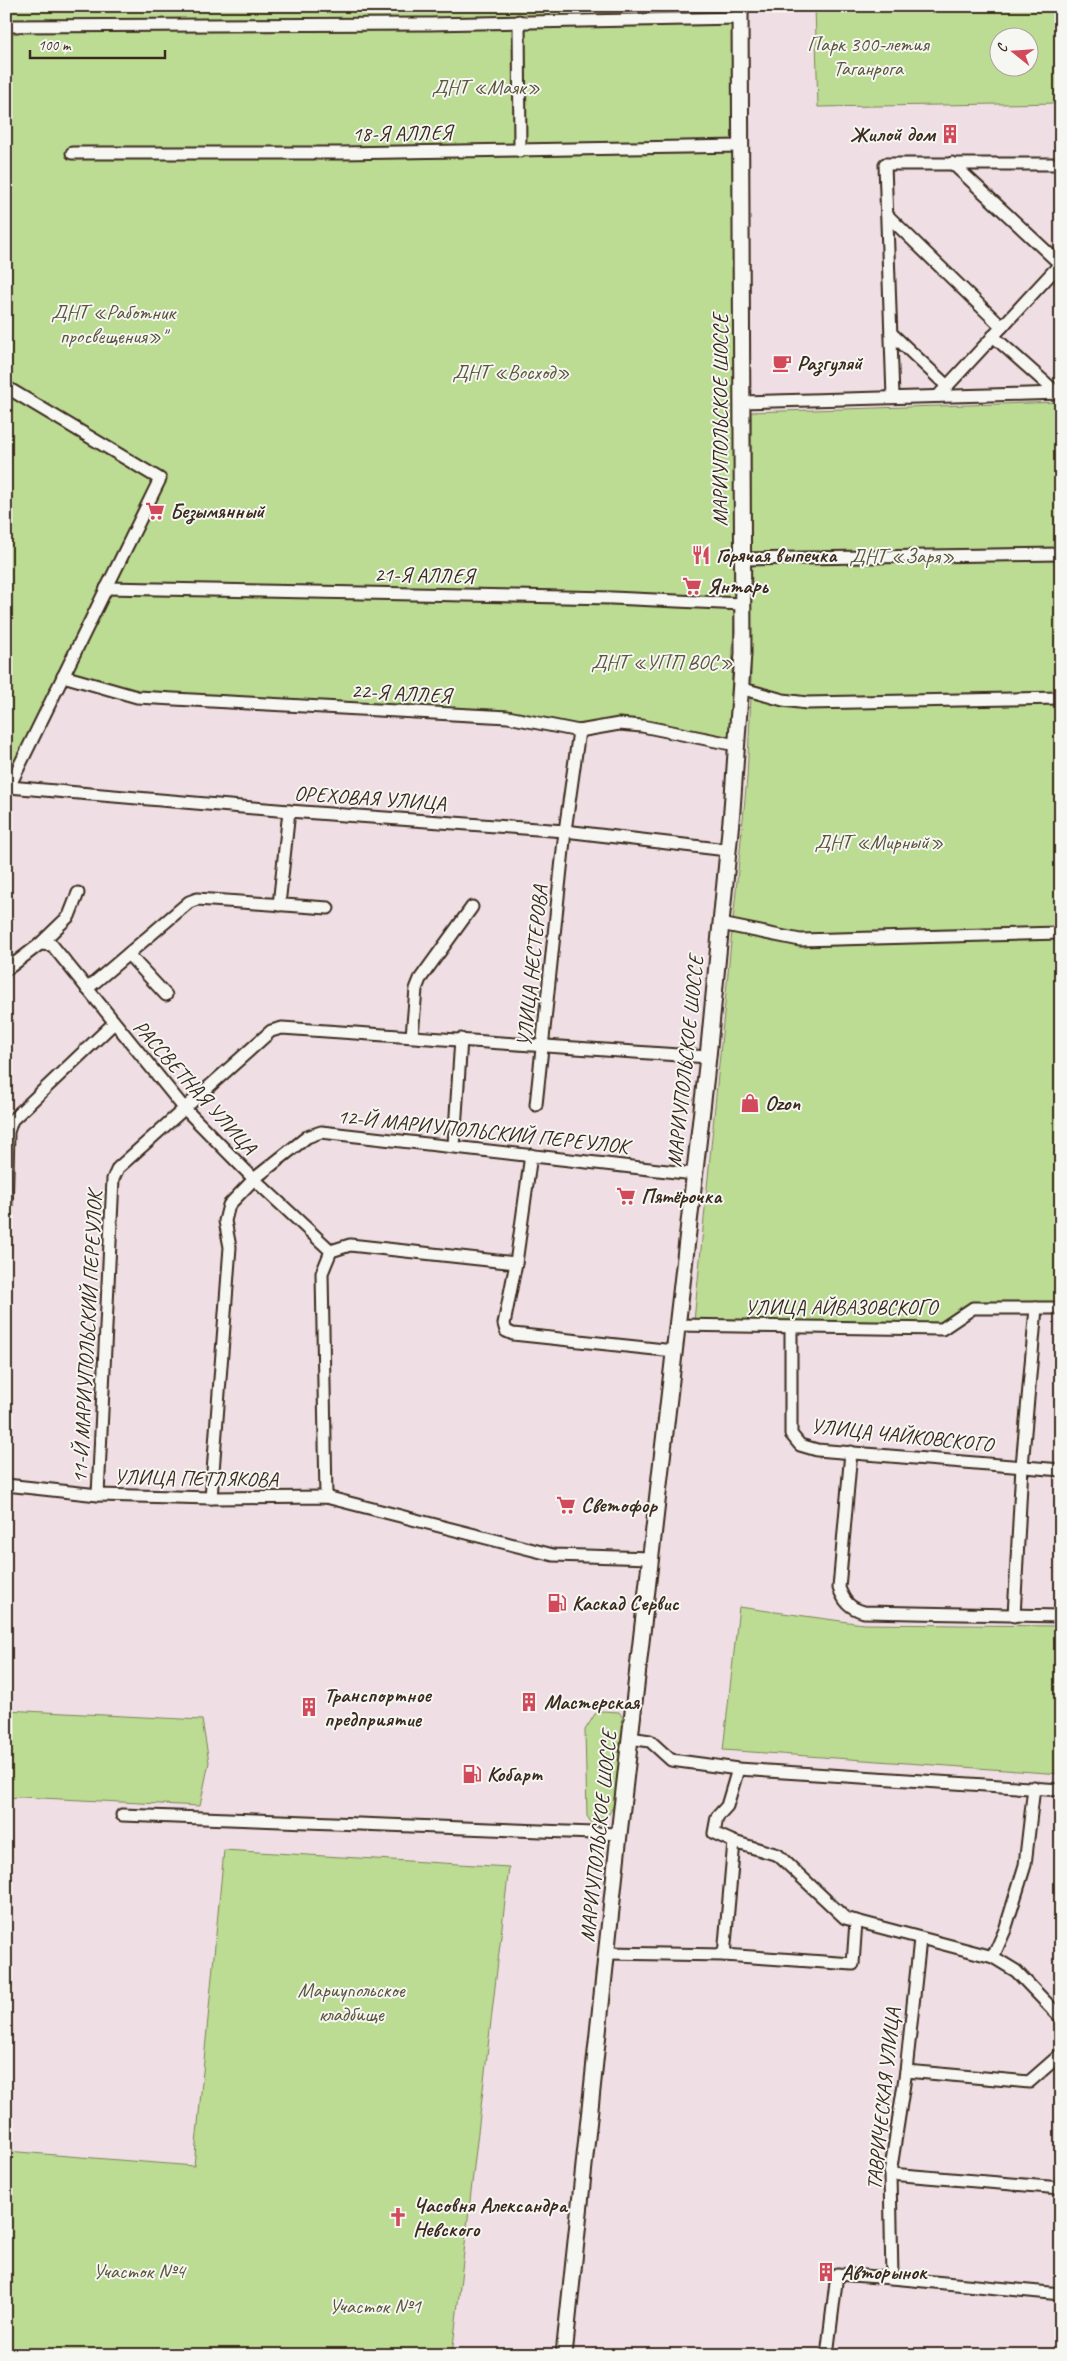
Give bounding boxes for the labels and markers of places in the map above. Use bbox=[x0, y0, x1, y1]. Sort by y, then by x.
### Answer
place label: Жилой дом bbox=[850, 121, 937, 147]
building icon: Жилой дом bbox=[939, 123, 961, 145]
place label: Разгуляй bbox=[797, 350, 864, 377]
cafe icon: Разгуляй bbox=[771, 352, 793, 374]
place label: Безымянный bbox=[170, 498, 266, 525]
supermarket icon: Безымянный bbox=[144, 500, 166, 522]
place label: Горячая выпечка bbox=[716, 542, 838, 568]
restaurant icon: Горячая выпечка bbox=[690, 544, 712, 566]
place label: Янтарь bbox=[707, 573, 770, 599]
supermarket icon: Янтарь bbox=[681, 575, 703, 597]
place label: Ozon bbox=[765, 1090, 800, 1116]
shop icon: Ozon bbox=[739, 1092, 761, 1114]
place label: Пятёрочка bbox=[641, 1183, 723, 1209]
supermarket icon: Пятёрочка bbox=[615, 1185, 637, 1207]
place label: Светофор bbox=[581, 1492, 659, 1518]
supermarket icon: Светофор bbox=[555, 1494, 577, 1516]
place label: Каскад Сервис bbox=[572, 1590, 679, 1616]
fuel station icon: Каскад Сервис bbox=[546, 1592, 568, 1614]
place label: Транспортное предприятие bbox=[324, 1682, 433, 1732]
place label: Мастерская bbox=[544, 1689, 641, 1715]
building icon: Мастерская bbox=[518, 1691, 540, 1713]
building icon: Транспортное предприятие bbox=[298, 1696, 320, 1718]
place label: Кобарт bbox=[487, 1761, 544, 1787]
fuel station icon: Кобарт bbox=[461, 1763, 483, 1785]
place label: Часовня Александра Невского bbox=[413, 2192, 568, 2242]
church icon: Часовня Александра Невского bbox=[387, 2206, 409, 2228]
place label: Авторынок bbox=[841, 2259, 928, 2285]
building icon: Авторынок bbox=[815, 2261, 837, 2283]

